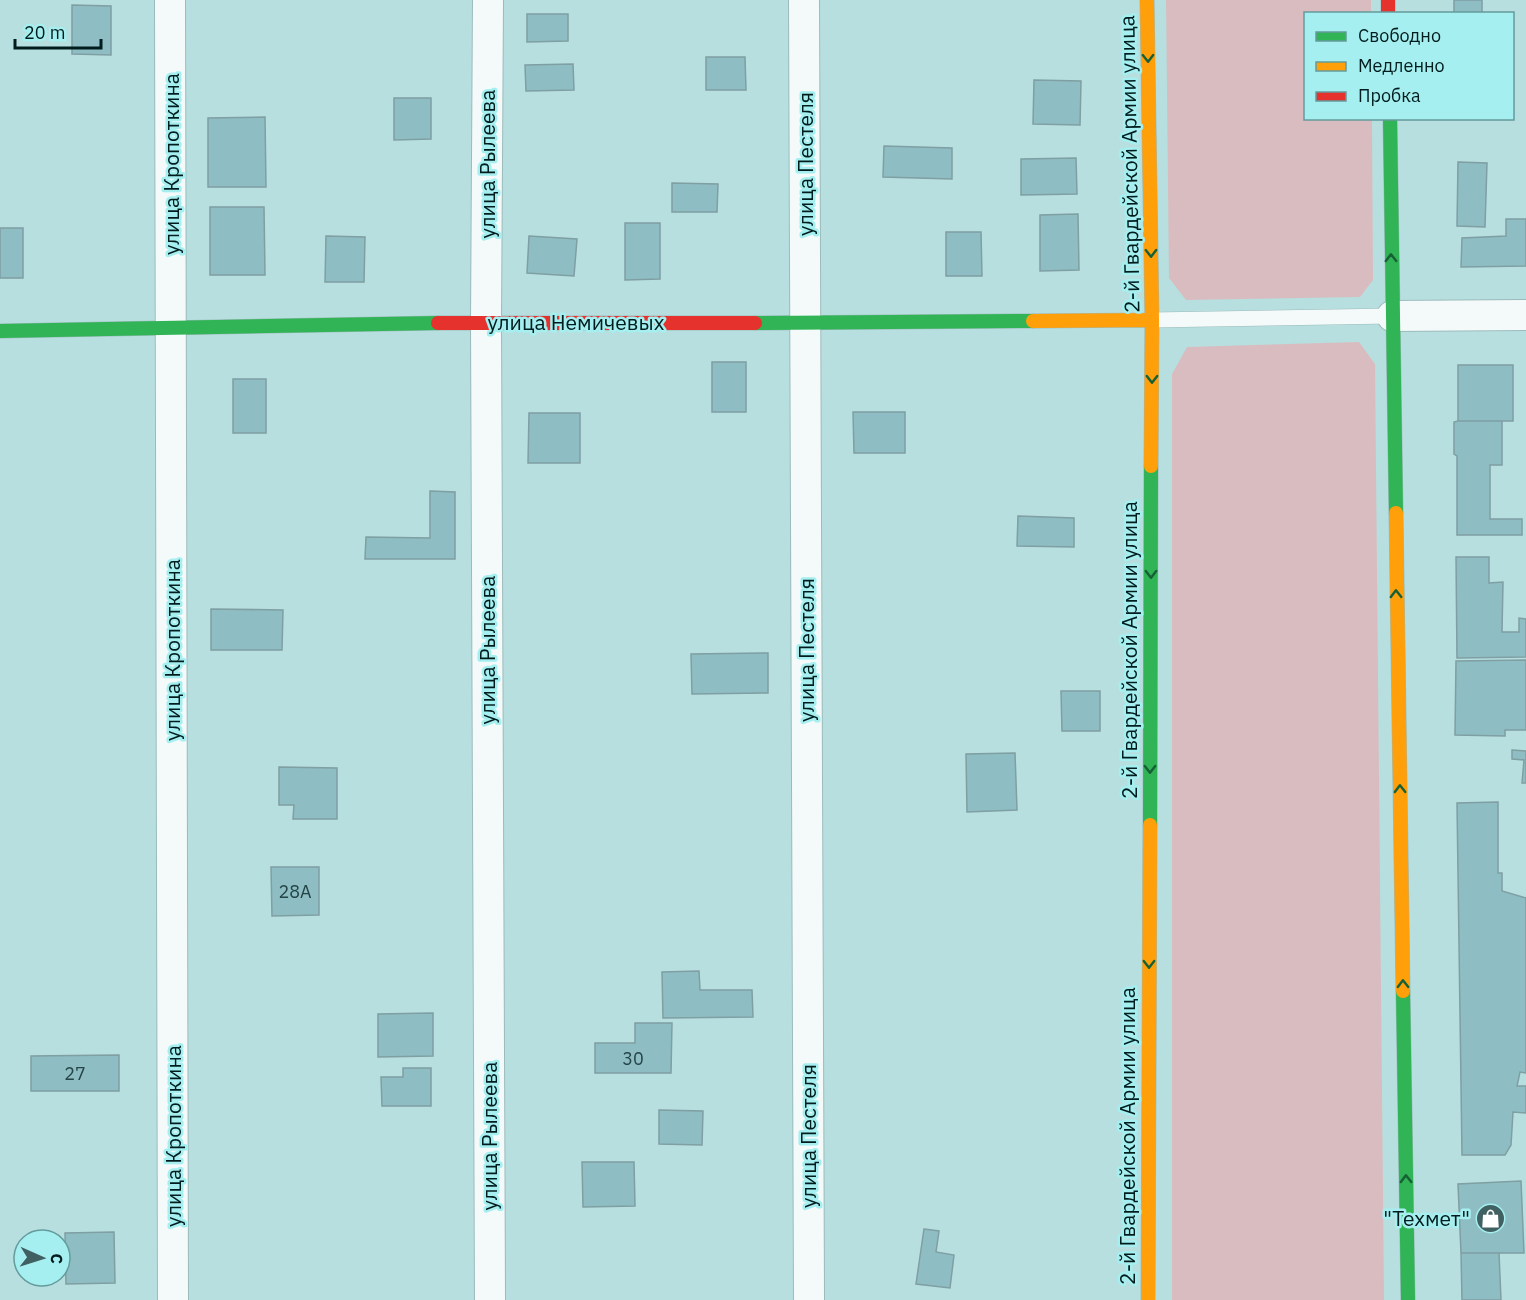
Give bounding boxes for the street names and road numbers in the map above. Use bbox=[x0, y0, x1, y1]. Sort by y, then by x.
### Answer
street label: 2-й Гвардейской Армии улица bbox=[1112, 15, 1146, 313]
street label: улица Кропоткина bbox=[157, 73, 185, 255]
street label: улица Рылеева bbox=[473, 90, 501, 238]
street label: улица Пестеля bbox=[791, 92, 819, 236]
street label: улица Немичевых bbox=[488, 308, 665, 336]
street label: 2-й Гвардейской Армии улица bbox=[1115, 501, 1143, 799]
street label: улица Кропоткина bbox=[158, 559, 186, 741]
street label: улица Рылеева bbox=[473, 576, 501, 724]
street label: улица Пестеля bbox=[792, 578, 820, 722]
street label: 2-й Гвардейской Армии улица bbox=[1113, 987, 1141, 1285]
street label: улица Кропоткина bbox=[159, 1045, 187, 1227]
street label: улица Рылеева bbox=[475, 1062, 503, 1210]
street label: улица Пестеля bbox=[794, 1064, 822, 1208]

